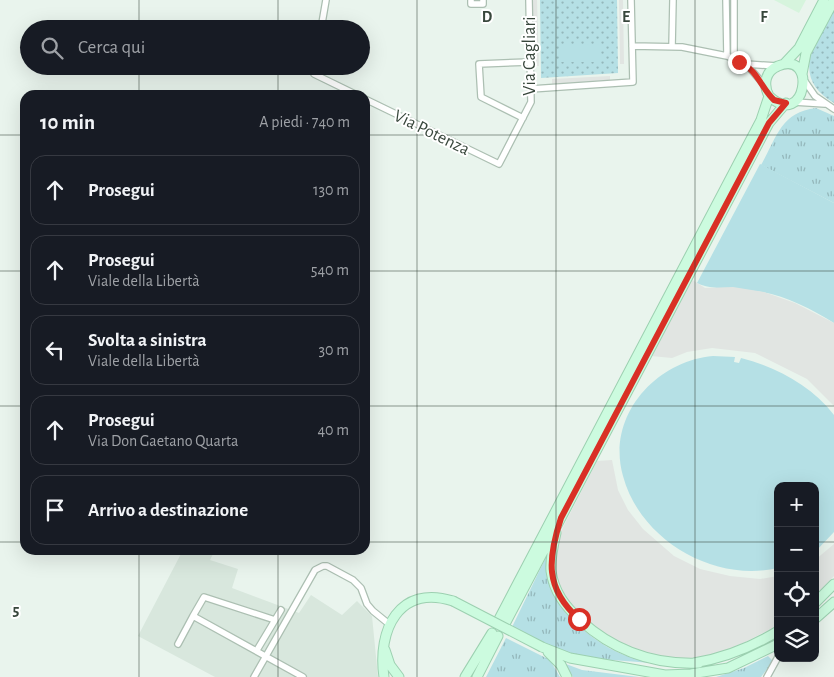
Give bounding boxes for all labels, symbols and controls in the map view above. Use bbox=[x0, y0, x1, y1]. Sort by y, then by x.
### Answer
text: D bbox=[482, 9, 493, 25]
text: E bbox=[622, 9, 630, 25]
text: F bbox=[760, 9, 768, 25]
street label: Via Cagliari bbox=[521, 16, 539, 96]
search box bbox=[20, 20, 370, 75]
icon: search bbox=[38, 34, 66, 62]
text: Cerca qui bbox=[78, 38, 145, 57]
route end bbox=[728, 51, 751, 74]
street label: Via Potenza bbox=[391, 107, 472, 159]
text: 10 min bbox=[40, 112, 95, 133]
text: A piedi · 740 m bbox=[259, 114, 350, 130]
icon: ahead bbox=[41, 176, 69, 204]
text: Prosegui bbox=[88, 181, 155, 200]
text: 130 m bbox=[313, 182, 349, 198]
text: Prosegui bbox=[88, 251, 155, 270]
icon: ahead bbox=[41, 256, 69, 284]
text: 540 m bbox=[311, 262, 349, 278]
text: Viale della Libertà bbox=[88, 273, 200, 289]
text: Svolta a sinistra bbox=[88, 331, 207, 350]
icon: left bbox=[41, 336, 69, 364]
text: 30 m bbox=[319, 342, 349, 358]
text: Viale della Libertà bbox=[88, 353, 200, 369]
text: Prosegui bbox=[88, 411, 155, 430]
icon: ahead bbox=[41, 416, 69, 444]
text: 40 m bbox=[317, 422, 349, 438]
text: Via Don Gaetano Quarta bbox=[88, 433, 238, 449]
map controls bbox=[774, 482, 819, 662]
button: + bbox=[774, 482, 819, 527]
icon: arrive bbox=[41, 496, 69, 524]
text: Arrivo a destinazione bbox=[88, 501, 248, 520]
button: − bbox=[774, 527, 819, 572]
button: locate bbox=[774, 572, 819, 617]
text: 5 bbox=[13, 602, 20, 618]
route start bbox=[568, 608, 591, 631]
button: layers bbox=[774, 617, 819, 662]

